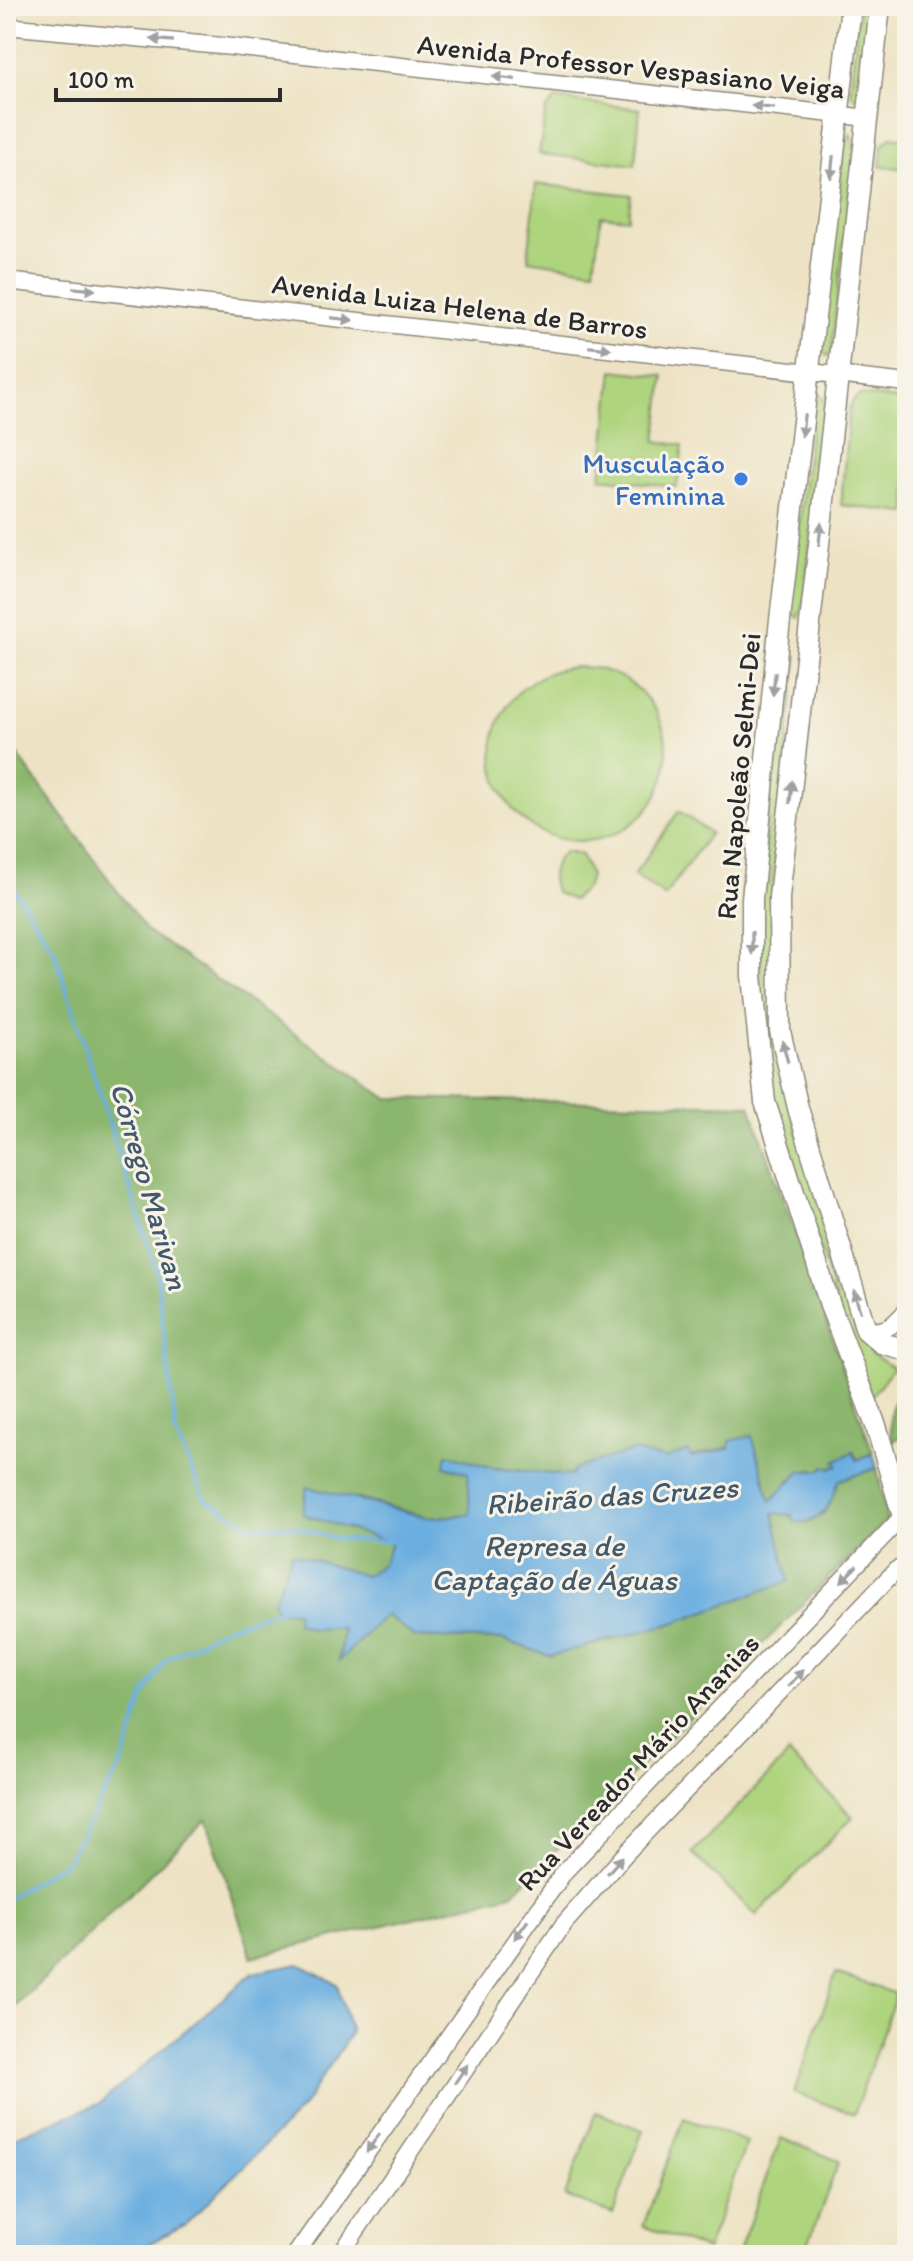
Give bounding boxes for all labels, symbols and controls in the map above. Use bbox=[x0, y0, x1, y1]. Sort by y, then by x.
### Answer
street label: Avenida Professor Vespasiano Veiga bbox=[416, 27, 846, 105]
one-way arrow bbox=[149, 34, 174, 47]
scale bar bbox=[56, 52, 280, 102]
text: 100 m bbox=[68, 65, 134, 94]
one-way arrow bbox=[491, 72, 516, 85]
one-way arrow bbox=[750, 101, 775, 114]
one-way arrow bbox=[826, 155, 839, 180]
street label: Avenida Luiza Helena de Barros bbox=[270, 266, 650, 346]
one-way arrow bbox=[71, 282, 96, 295]
one-way arrow bbox=[330, 312, 355, 325]
one-way arrow bbox=[588, 342, 613, 355]
one-way arrow bbox=[797, 413, 810, 438]
place label: Musculação Feminina bbox=[583, 446, 725, 512]
marker: Musculação Feminina bbox=[732, 470, 750, 488]
one-way arrow bbox=[813, 521, 826, 546]
street label: Rua Napoleão Selmi-Dei bbox=[709, 631, 767, 921]
one-way arrow bbox=[768, 672, 781, 697]
one-way arrow bbox=[785, 779, 798, 804]
one-way arrow bbox=[746, 931, 758, 956]
one-way arrow bbox=[778, 1038, 790, 1063]
water label: Córrego Marivan bbox=[102, 1078, 197, 1295]
one-way arrow bbox=[850, 1288, 863, 1312]
water label: Ribeirão das Cruzes bbox=[485, 1468, 741, 1523]
water label: Represa de Captação de Águas bbox=[431, 1527, 679, 1598]
one-way arrow bbox=[840, 1564, 858, 1583]
street label: Rua Vereador Mário Ananias bbox=[510, 1626, 766, 1898]
one-way arrow bbox=[786, 1669, 804, 1688]
one-way arrow bbox=[606, 1856, 623, 1876]
one-way arrow bbox=[514, 1919, 529, 1940]
one-way arrow bbox=[453, 2063, 468, 2084]
one-way arrow bbox=[366, 2133, 381, 2154]

